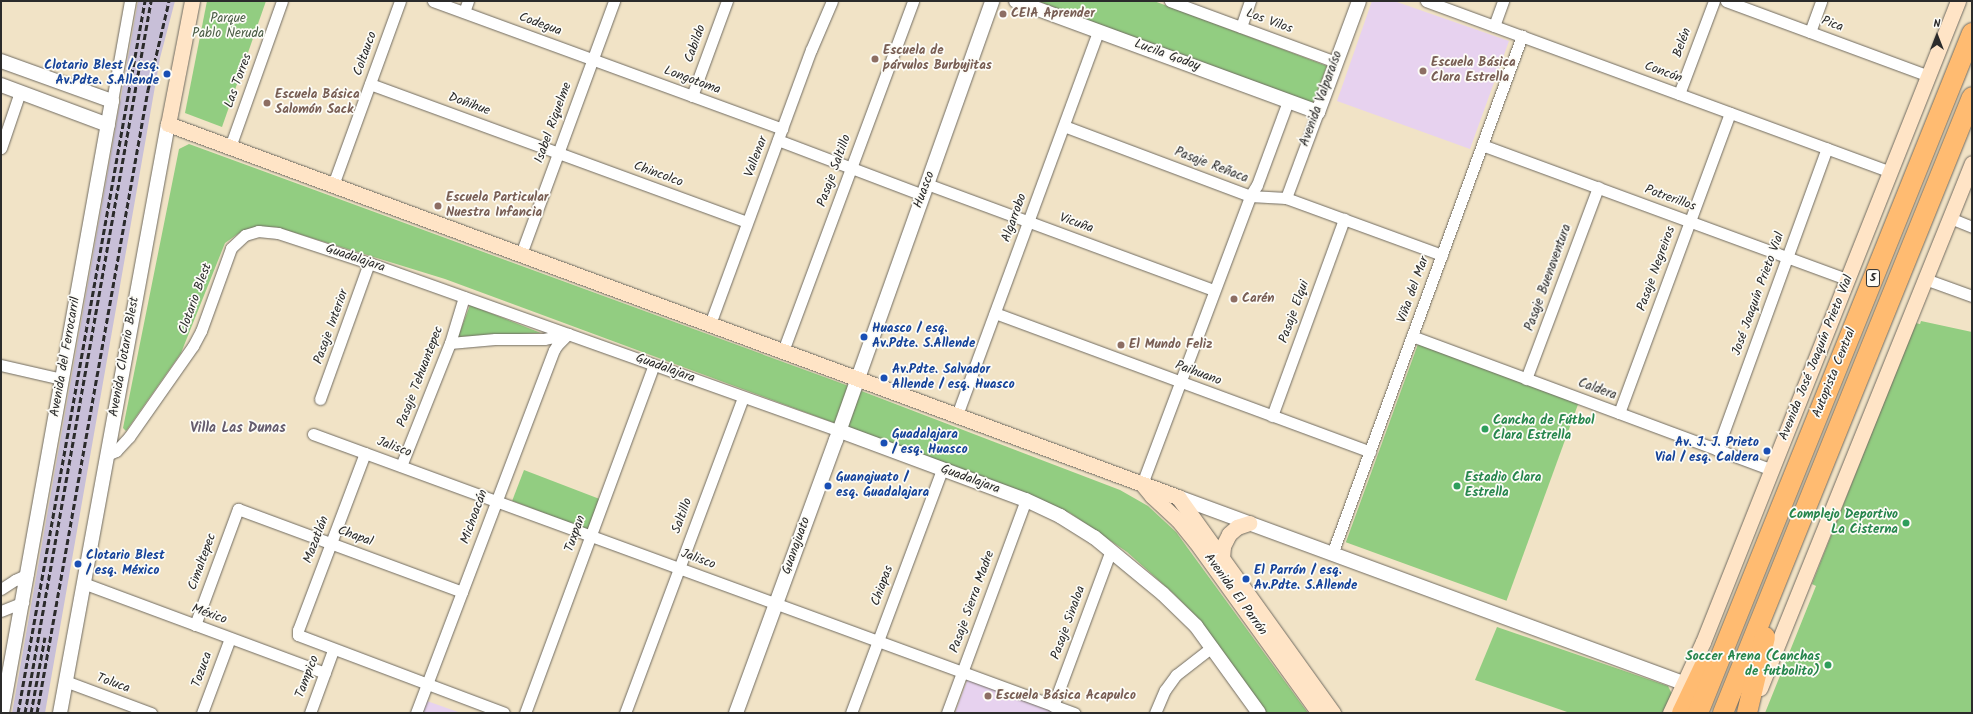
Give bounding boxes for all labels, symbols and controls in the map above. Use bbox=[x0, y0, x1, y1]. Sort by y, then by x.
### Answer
place label: CEIA Aprender bbox=[1011, 6, 1095, 22]
street label: Los Vilos bbox=[1244, 6, 1294, 38]
marker: CEIA Aprender bbox=[998, 9, 1008, 19]
street label: Codegua bbox=[516, 10, 564, 40]
park label: Parque Pablo Neruda bbox=[192, 12, 264, 43]
street label: Pica bbox=[1819, 14, 1845, 36]
text: N bbox=[1934, 15, 1940, 33]
north arrow bbox=[1917, 16, 1957, 56]
street label: Cabildo bbox=[682, 23, 710, 65]
street label: Belén bbox=[1671, 26, 1695, 60]
street label: Coltauco bbox=[351, 30, 381, 78]
street label: Lucila Godoy bbox=[1132, 37, 1202, 75]
place label: Escuela de párvulos Burbujitas bbox=[883, 44, 992, 75]
street label: Avenida Valparaíso bbox=[1297, 49, 1347, 149]
street label: Las Torres bbox=[222, 52, 256, 110]
marker: Escuela de párvulos Burbujitas bbox=[870, 54, 880, 64]
place label: Escuela Básica Clara Estrella bbox=[1431, 56, 1516, 87]
place label: Clotario Blest / esq. Av.Pdte. S.Allende bbox=[44, 59, 159, 90]
street label: Concón bbox=[1642, 59, 1684, 87]
street label: Longotoma bbox=[661, 64, 723, 98]
marker: Escuela Básica Clara Estrella bbox=[1418, 66, 1428, 76]
marker: Clotario Blest / esq. Av.Pdte. S.Allende bbox=[162, 69, 172, 79]
street label: Isabel Riquelme bbox=[532, 80, 576, 166]
place label: Escuela Básica Salomón Sack bbox=[275, 88, 360, 119]
street label: Doñihue bbox=[446, 90, 492, 120]
marker: Escuela Básica Salomón Sack bbox=[262, 98, 272, 108]
street label: Pasaje Saltillo bbox=[815, 133, 855, 209]
street label: Vallenar bbox=[742, 134, 772, 180]
street label: Pasaje Reñaca bbox=[1172, 145, 1250, 187]
street label: Chincolco bbox=[631, 159, 685, 191]
street label: Huasco bbox=[911, 169, 939, 211]
street label: Potrerillos bbox=[1642, 183, 1698, 215]
place label: Escuela Particular Nuestra Infancia bbox=[446, 191, 549, 222]
street label: Algarrobo bbox=[999, 192, 1031, 244]
marker: Escuela Particular Nuestra Infancia bbox=[433, 201, 443, 211]
street label: Vicuña bbox=[1057, 211, 1095, 237]
street label: Pasaje Buenaventura bbox=[1522, 222, 1576, 334]
street label: Pasaje Negreiros bbox=[1634, 225, 1680, 313]
street label: José Joaquín Prieto Vial bbox=[1729, 230, 1789, 358]
street label: Guadalajara bbox=[323, 242, 387, 276]
street label: Viña del Mar bbox=[1395, 255, 1433, 325]
street label: Clotario Blest bbox=[176, 261, 216, 337]
road number: 5 bbox=[1865, 268, 1881, 288]
street label: Avenida José Joaquín Prieto Vial bbox=[1777, 273, 1857, 443]
street label: Pasaje Elqui bbox=[1276, 279, 1314, 345]
street label: Pasaje Interior bbox=[311, 287, 353, 367]
place label: Carén bbox=[1242, 291, 1274, 307]
marker: Carén bbox=[1229, 294, 1239, 304]
street label: Avenida del Ferrocarril bbox=[48, 296, 84, 418]
street label: Avenida Clotario Blest bbox=[107, 296, 143, 418]
place label: Huasco / esq. Av.Pdte. S.Allende bbox=[872, 322, 975, 353]
street label: Pasaje Tehuantepec bbox=[395, 324, 447, 430]
street label: Autopista Central bbox=[1810, 326, 1860, 420]
marker: Huasco / esq. Av.Pdte. S.Allende bbox=[859, 332, 869, 342]
place label: El Mundo Feliz bbox=[1129, 337, 1212, 353]
marker: El Mundo Feliz bbox=[1116, 340, 1126, 350]
street label: Guadalajara bbox=[633, 351, 697, 387]
street label: Paihuano bbox=[1173, 358, 1223, 390]
place label: Av.Pdte. Salvador Allende / esq. Huasco bbox=[892, 363, 1015, 394]
marker: Av.Pdte. Salvador Allende / esq. Huasco bbox=[879, 373, 889, 383]
street label: Caldera bbox=[1576, 376, 1618, 404]
place label: Cancha de Fútbol Clara Estrella bbox=[1493, 414, 1594, 445]
district label: Villa Las Dunas bbox=[190, 420, 286, 436]
marker: Cancha de Fútbol Clara Estrella bbox=[1480, 424, 1490, 434]
place label: Guadalajara / esq. Huasco bbox=[892, 428, 968, 459]
street label: Jalisco bbox=[375, 435, 413, 461]
place label: Av. J. J. Prieto Vial / esq. Caldera bbox=[1655, 436, 1759, 467]
marker: Guadalajara / esq. Huasco bbox=[879, 438, 889, 448]
marker: Av. J. J. Prieto Vial / esq. Caldera bbox=[1762, 446, 1772, 456]
street label: Guadalajara bbox=[938, 462, 1002, 498]
place label: Guanajuato / esq. Guadalajara bbox=[836, 471, 929, 502]
place label: Estadio Clara Estrella bbox=[1465, 471, 1541, 502]
marker: Guanajuato / esq. Guadalajara bbox=[823, 481, 833, 491]
marker: Estadio Clara Estrella bbox=[1452, 481, 1462, 491]
street label: Michoacán bbox=[458, 488, 492, 546]
street label: Saltillo bbox=[669, 496, 697, 536]
place label: Complejo Deportivo La Cisterna bbox=[1789, 508, 1898, 539]
street label: Tuxpan bbox=[562, 513, 590, 555]
street label: Mazatlán bbox=[301, 514, 333, 566]
street label: Guanajuato bbox=[779, 515, 815, 577]
marker: Complejo Deportivo La Cisterna bbox=[1901, 518, 1911, 528]
street label: Chapal bbox=[335, 523, 375, 551]
street label: Cimaltepec bbox=[186, 531, 220, 593]
street label: Jalisco bbox=[679, 547, 717, 573]
place label: Clotario Blest / esq. México bbox=[86, 549, 165, 580]
street label: Pasaje Sierra Madre bbox=[947, 549, 999, 655]
street label: Avenida El Parrón bbox=[1200, 551, 1270, 639]
marker: Clotario Blest / esq. México bbox=[73, 559, 83, 569]
street label: Chiapas bbox=[869, 564, 897, 608]
place label: El Parrón / esq. Av.Pdte. S.Allende bbox=[1254, 564, 1357, 595]
marker: El Parrón / esq. Av.Pdte. S.Allende bbox=[1241, 574, 1251, 584]
street label: Pasaje Sinaloa bbox=[1048, 584, 1090, 662]
street label: México bbox=[189, 601, 229, 629]
street label: Tozuca bbox=[189, 650, 217, 690]
place label: Soccer Arena (Canchas de futbolito) bbox=[1686, 650, 1820, 681]
street label: Tampico bbox=[293, 653, 323, 701]
marker: Soccer Arena (Canchas de futbolito) bbox=[1823, 660, 1833, 670]
street label: Toluca bbox=[94, 671, 132, 697]
place label: Escuela Básica Acapulco bbox=[996, 688, 1136, 704]
marker: Escuela Básica Acapulco bbox=[983, 691, 993, 701]

